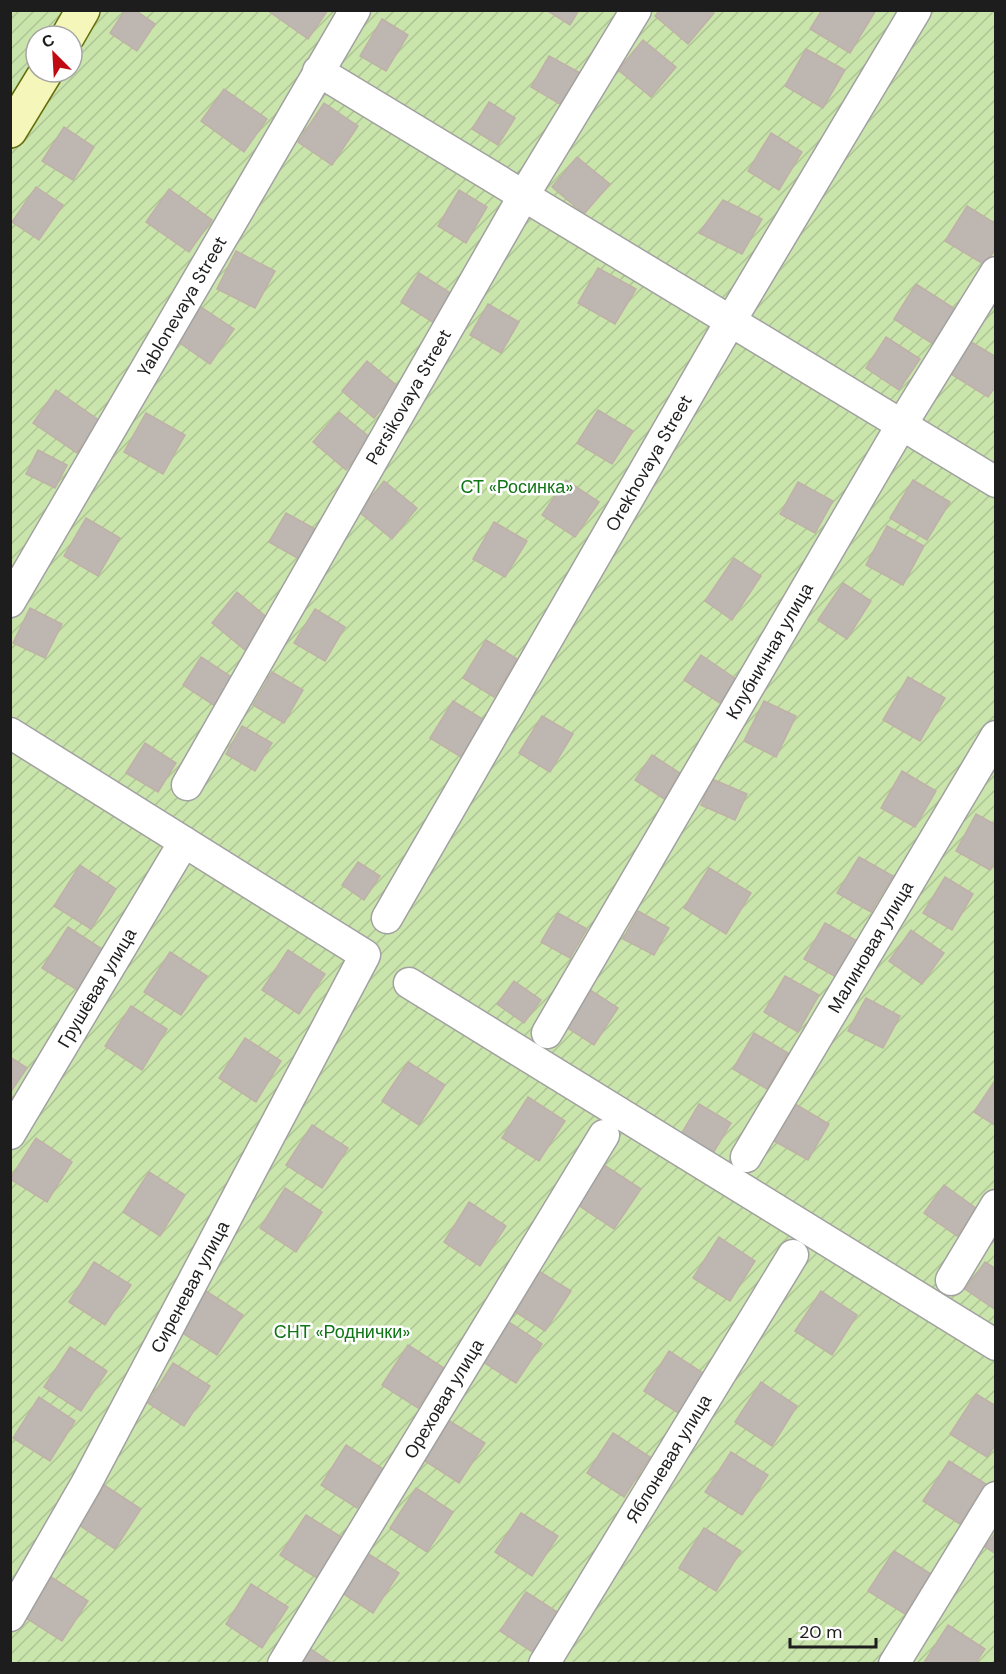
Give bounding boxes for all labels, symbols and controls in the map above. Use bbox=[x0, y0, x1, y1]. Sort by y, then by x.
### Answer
north arrow bbox=[24, 24, 84, 84]
text: С bbox=[39, 29, 58, 53]
street label: Yablonevaya Street bbox=[132, 232, 233, 381]
street label: Persikovaya Street bbox=[360, 325, 457, 469]
street label: Orekhovaya Street bbox=[600, 390, 698, 536]
park label: СТ «Росинка» bbox=[461, 475, 573, 499]
street label: Клубничная улица bbox=[720, 578, 819, 724]
street label: Малиновая улица bbox=[822, 876, 919, 1017]
street label: Грушёвая улица bbox=[52, 923, 143, 1052]
street label: Сиреневая улица bbox=[145, 1216, 235, 1357]
park label: СНТ «Роднички» bbox=[274, 1320, 410, 1344]
street label: Ореховая улица bbox=[398, 1334, 490, 1463]
street label: Яблоневая улица bbox=[620, 1389, 718, 1528]
scale bar bbox=[790, 1611, 876, 1649]
text: 20 m bbox=[799, 1620, 842, 1644]

